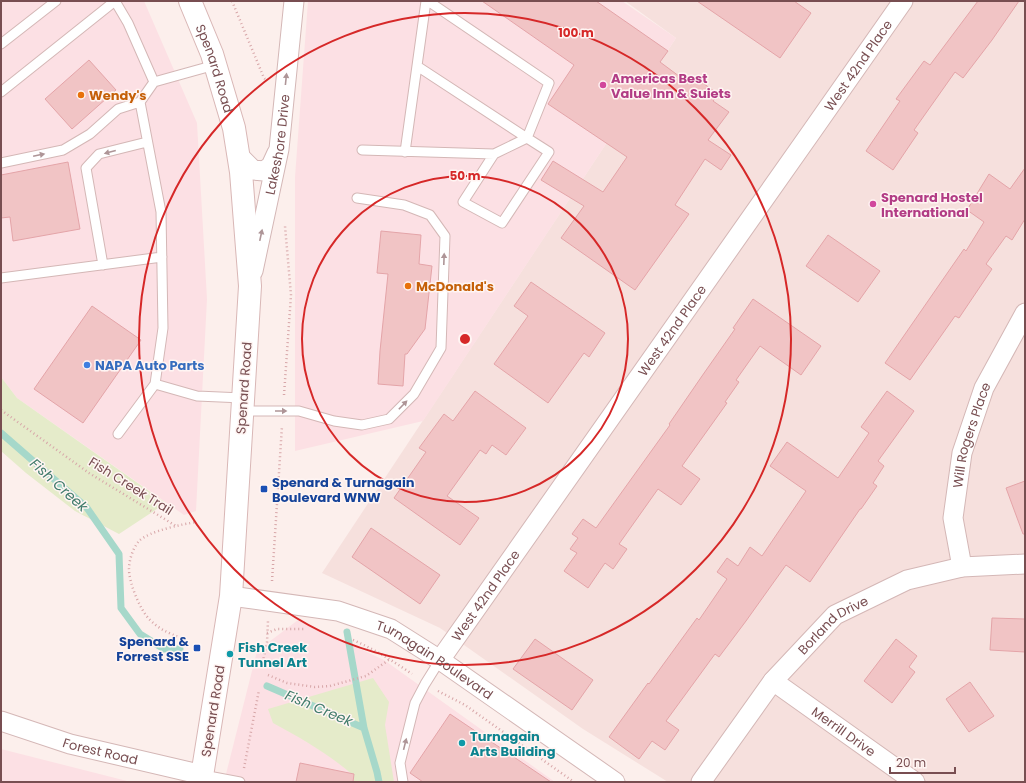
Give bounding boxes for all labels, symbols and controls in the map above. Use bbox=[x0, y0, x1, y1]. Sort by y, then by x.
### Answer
street label: West 42nd Place bbox=[819, 16, 897, 115]
street label: Spenard Road bbox=[191, 21, 238, 115]
text: 100 m bbox=[558, 24, 594, 41]
place label: Americas Best Value Inn & Suiets bbox=[611, 69, 731, 103]
one-way arrow bbox=[283, 73, 289, 85]
marker: Americas Best Value Inn & Suiets bbox=[598, 80, 608, 90]
place label: Wendy's bbox=[89, 86, 147, 105]
marker: Wendy's bbox=[76, 90, 86, 100]
street label: Lakeshore Drive bbox=[260, 93, 294, 197]
one-way arrow bbox=[103, 149, 116, 155]
one-way arrow bbox=[33, 152, 45, 158]
text: 50 m bbox=[450, 167, 481, 184]
place label: Spenard Hostel International bbox=[881, 188, 983, 222]
marker: Spenard Hostel International bbox=[868, 199, 878, 209]
one-way arrow bbox=[258, 228, 264, 241]
one-way arrow bbox=[441, 253, 448, 265]
place label: McDonald's bbox=[416, 277, 494, 296]
marker: McDonald's bbox=[403, 281, 413, 291]
street label: West 42nd Place bbox=[633, 281, 711, 380]
centre of rings bbox=[458, 332, 472, 346]
street label: Spenard Road bbox=[231, 341, 257, 435]
place label: NAPA Auto Parts bbox=[95, 356, 205, 375]
marker: NAPA Auto Parts bbox=[82, 360, 92, 370]
street label: Will Rogers Place bbox=[948, 378, 995, 489]
one-way arrow bbox=[398, 400, 408, 410]
one-way arrow bbox=[275, 408, 288, 414]
street label: Fish Creek Trail bbox=[85, 452, 177, 520]
water label: Fish Creek bbox=[26, 454, 93, 517]
place label: Spenard & Turnagain Boulevard WNW bbox=[272, 473, 415, 507]
marker: Spenard & Turnagain Boulevard WNW bbox=[259, 484, 269, 494]
street label: West 42nd Place bbox=[447, 546, 524, 645]
street label: Borland Drive bbox=[793, 591, 871, 659]
street label: Turnagain Boulevard bbox=[374, 615, 497, 704]
place label: Spenard & Forrest SSE bbox=[116, 632, 190, 666]
place label: Fish Creek Tunnel Art bbox=[238, 638, 307, 672]
marker: Spenard & Forrest SSE bbox=[192, 643, 202, 653]
marker: Fish Creek Tunnel Art bbox=[225, 649, 235, 659]
street label: Spenard Road bbox=[196, 664, 230, 758]
water label: Fish Creek bbox=[282, 685, 357, 731]
street label: Merrill Drive bbox=[808, 702, 880, 761]
place label: Turnagain Arts Building bbox=[470, 727, 556, 761]
street label: Forest Road bbox=[60, 733, 140, 769]
one-way arrow bbox=[402, 738, 408, 750]
marker: Turnagain Arts Building bbox=[457, 738, 467, 748]
scale bar bbox=[890, 749, 955, 775]
text: 20 m bbox=[896, 754, 926, 771]

